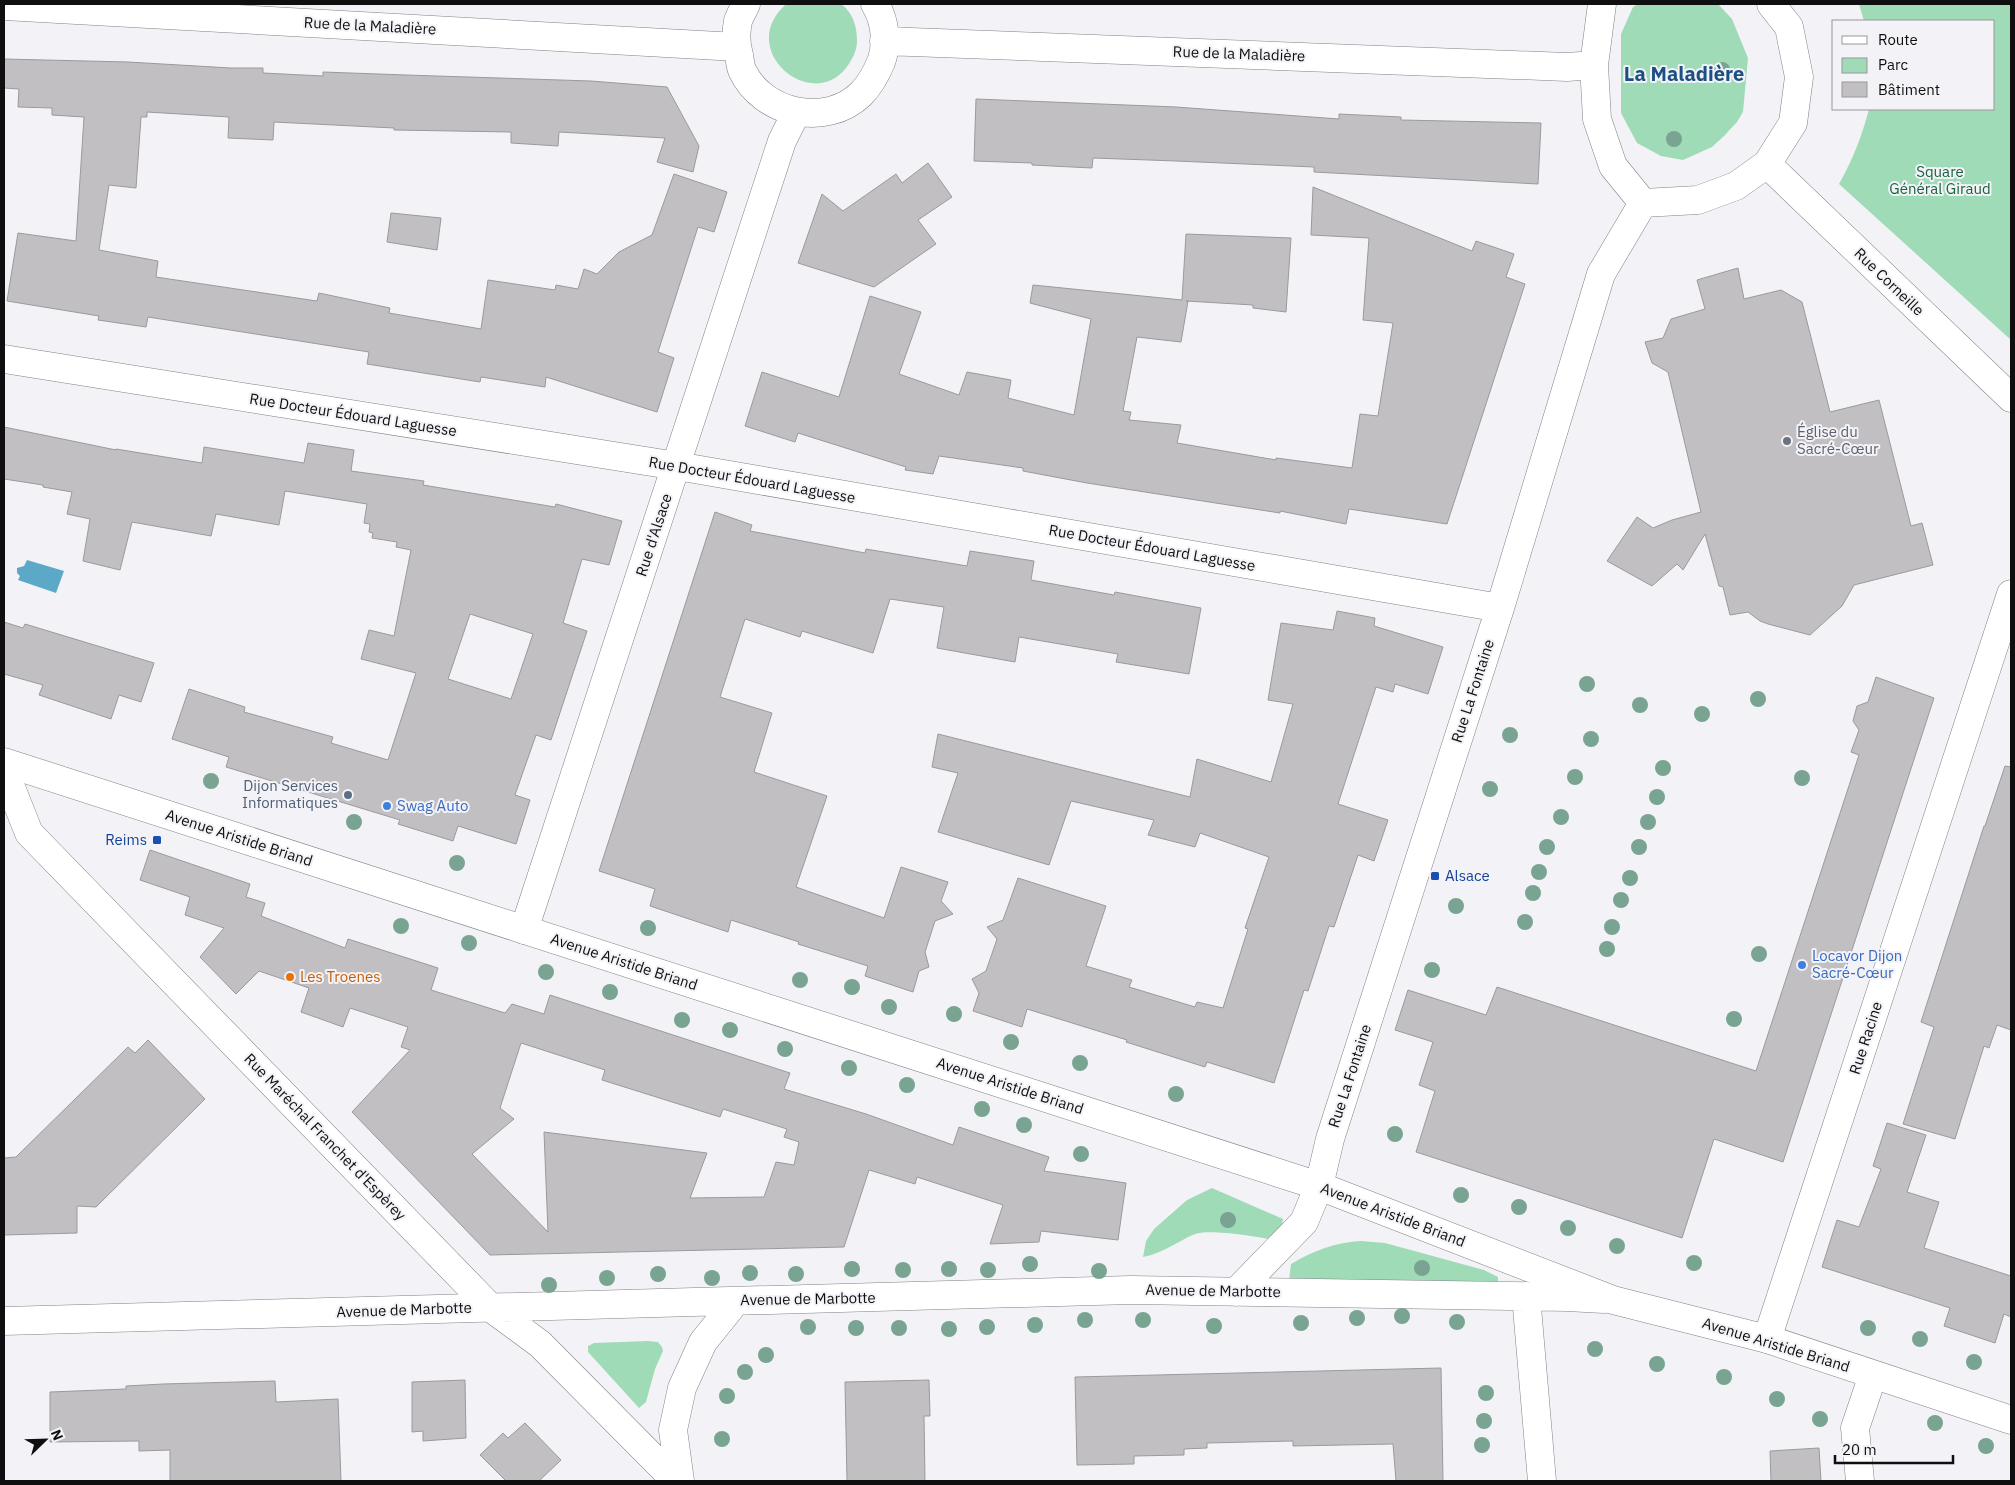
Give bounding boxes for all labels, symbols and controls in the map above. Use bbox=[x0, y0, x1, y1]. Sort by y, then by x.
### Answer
street label: Rue de la Maladière bbox=[303, 13, 437, 38]
legend bbox=[1832, 20, 1995, 110]
text: Route bbox=[1878, 30, 1918, 49]
street label: Rue de la Maladière bbox=[1172, 42, 1306, 65]
text: Parc bbox=[1878, 55, 1908, 74]
district label: La Maladière bbox=[1624, 60, 1744, 87]
text: Bâtiment bbox=[1878, 80, 1940, 99]
park label: Square Général Giraud bbox=[1889, 162, 1991, 198]
street label: Rue Corneille bbox=[1850, 244, 1928, 320]
street label: Rue Docteur Édouard Laguesse bbox=[248, 389, 458, 440]
place label: Église du Sacré-Cœur bbox=[1797, 422, 1879, 458]
marker: Église du Sacré-Cœur bbox=[1781, 435, 1793, 447]
street label: Rue Docteur Édouard Laguesse bbox=[647, 452, 857, 507]
street label: Rue d'Alsace bbox=[631, 491, 676, 579]
street label: Rue Docteur Édouard Laguesse bbox=[1047, 520, 1257, 575]
street label: Rue La Fontaine bbox=[1447, 637, 1498, 745]
place label: Dijon Services Informatiques bbox=[242, 776, 338, 812]
marker: Dijon Services Informatiques bbox=[342, 789, 354, 801]
place label: Swag Auto bbox=[397, 796, 468, 815]
marker: Swag Auto bbox=[381, 800, 393, 812]
street label: Avenue Aristide Briand bbox=[163, 805, 315, 870]
place label: Reims bbox=[105, 830, 147, 849]
marker: Reims bbox=[151, 834, 163, 846]
place label: Alsace bbox=[1445, 866, 1490, 885]
marker: Alsace bbox=[1429, 870, 1441, 882]
street label: Avenue Aristide Briand bbox=[548, 929, 700, 994]
place label: Locavor Dijon Sacré-Cœur bbox=[1812, 946, 1902, 982]
marker: Locavor Dijon Sacré-Cœur bbox=[1796, 959, 1808, 971]
place label: Les Troenes bbox=[300, 967, 380, 986]
marker: Les Troenes bbox=[284, 971, 296, 983]
street label: Rue Racine bbox=[1845, 999, 1886, 1077]
street label: Rue La Fontaine bbox=[1324, 1022, 1375, 1130]
street label: Rue Maréchal Franchet d'Espèrey bbox=[240, 1049, 411, 1225]
street label: Avenue Aristide Briand bbox=[934, 1053, 1086, 1118]
street label: Avenue Aristide Briand bbox=[1318, 1178, 1468, 1251]
street label: Avenue de Marbotte bbox=[1145, 1280, 1281, 1301]
street label: Avenue de Marbotte bbox=[740, 1288, 876, 1309]
street label: Avenue de Marbotte bbox=[336, 1298, 472, 1321]
street label: Avenue Aristide Briand bbox=[1700, 1313, 1852, 1376]
north arrow bbox=[20, 1415, 70, 1465]
text: N bbox=[47, 1427, 67, 1443]
scale bar bbox=[1835, 1432, 1952, 1464]
text: 20 m bbox=[1842, 1440, 1877, 1459]

